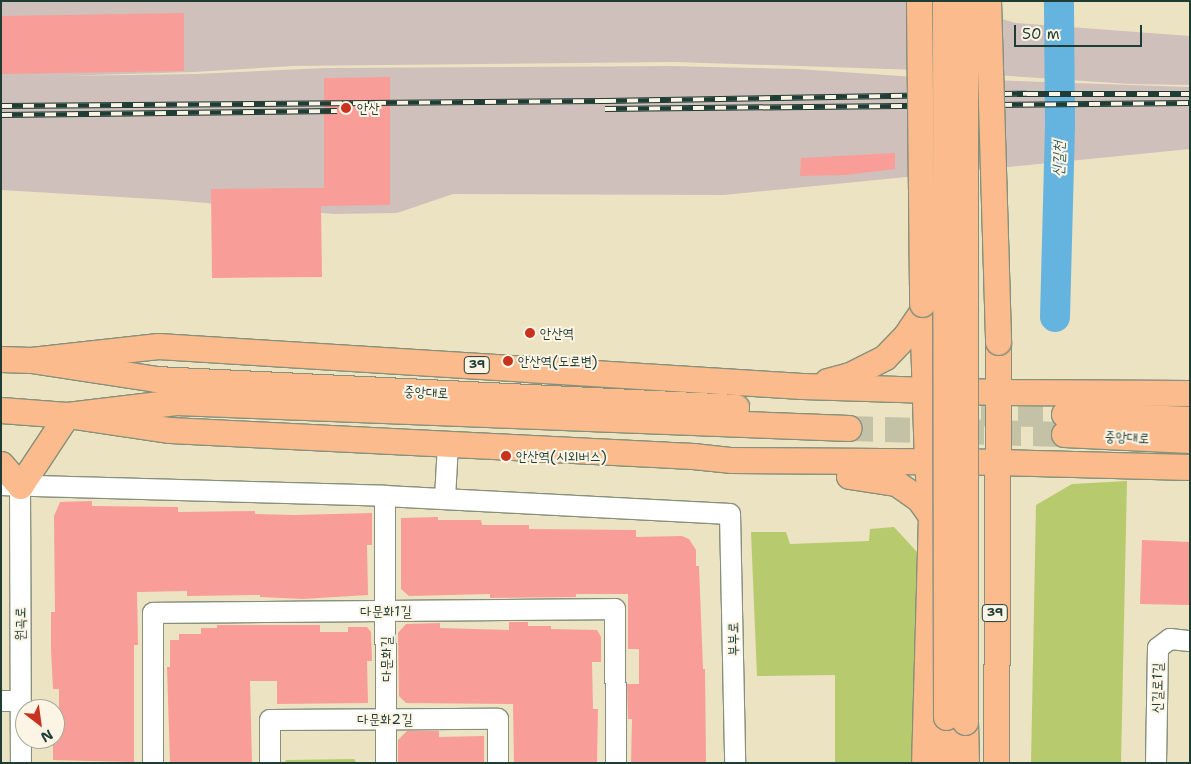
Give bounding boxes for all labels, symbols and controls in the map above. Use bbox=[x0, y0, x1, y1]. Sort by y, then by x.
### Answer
scale bar bbox=[1016, 15, 1144, 47]
text: 50 m bbox=[1022, 24, 1060, 44]
place label: 안산 bbox=[357, 100, 380, 116]
marker: 안산 bbox=[339, 101, 353, 115]
water label: 신길천 bbox=[1049, 141, 1069, 177]
place label: 안산역 bbox=[540, 325, 574, 341]
marker: 안산역 bbox=[524, 327, 536, 339]
place label: 안산역(도로변) bbox=[518, 353, 597, 369]
marker: 안산역(도로변) bbox=[502, 355, 514, 367]
road number: 39 bbox=[463, 356, 491, 374]
street label: 중앙대로 bbox=[403, 382, 449, 402]
street label: 중앙대로 bbox=[1104, 427, 1150, 447]
place label: 안산역(시외버스) bbox=[516, 448, 607, 464]
marker: 안산역(시외버스) bbox=[500, 450, 512, 462]
street label: 다문화1길 bbox=[361, 603, 411, 619]
road number: 39 bbox=[981, 604, 1009, 622]
street label: 원곡로 bbox=[12, 607, 28, 641]
street label: 부부로 bbox=[724, 622, 742, 656]
street label: 다문화길 bbox=[378, 636, 394, 682]
street label: 신길로1길 bbox=[1148, 662, 1166, 714]
north arrow bbox=[15, 699, 65, 749]
street label: 다문화2길 bbox=[358, 711, 412, 727]
text: N bbox=[38, 726, 56, 747]

